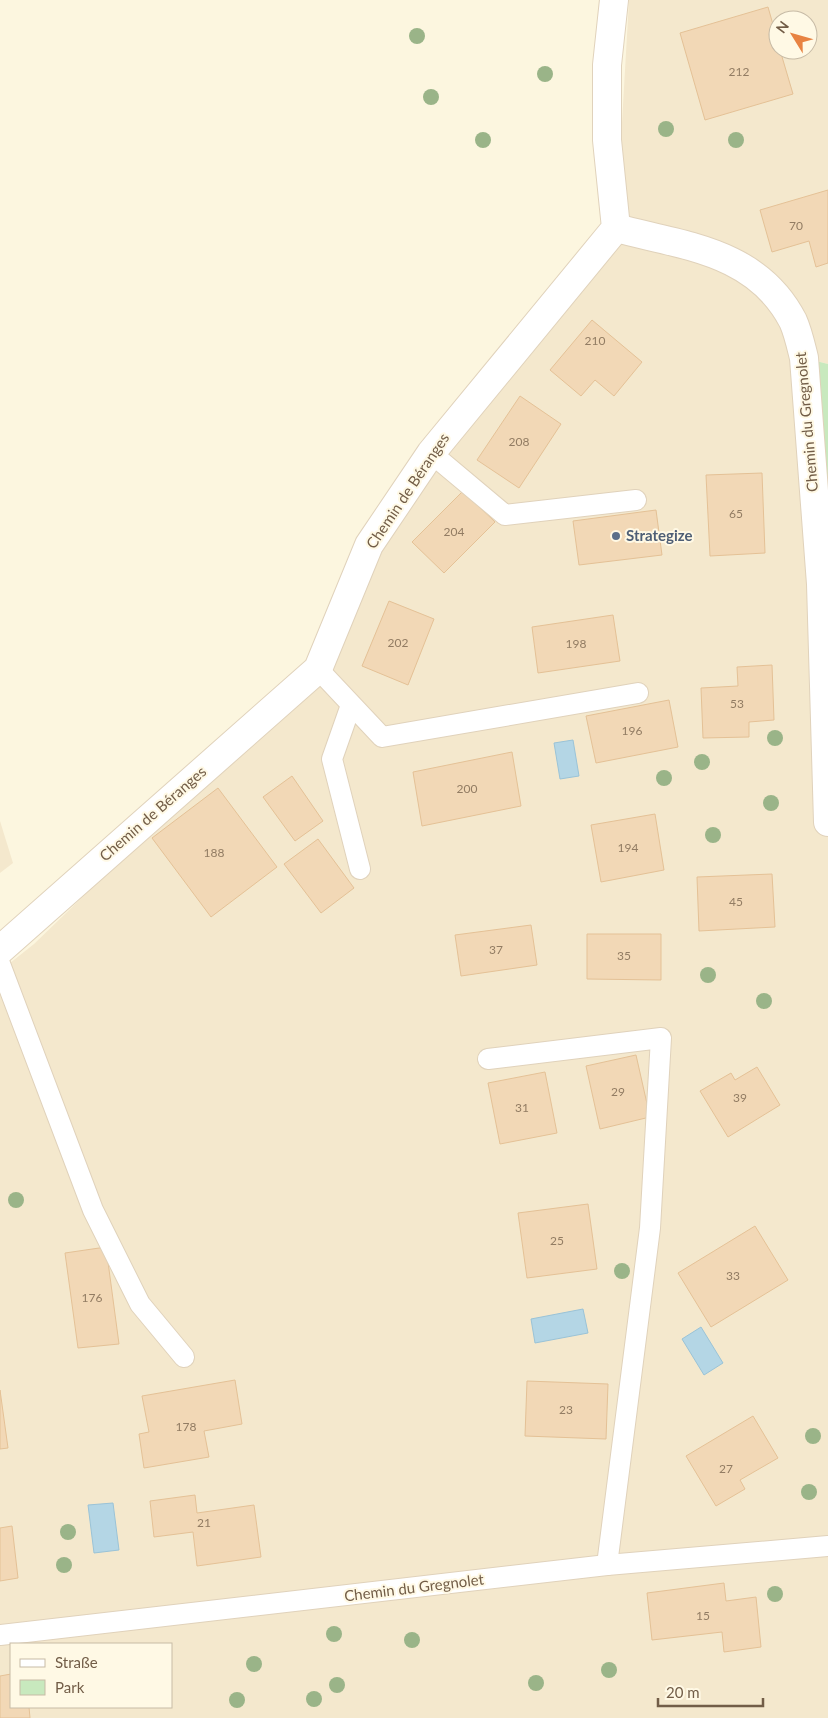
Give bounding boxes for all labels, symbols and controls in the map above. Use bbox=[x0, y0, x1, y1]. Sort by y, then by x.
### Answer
north arrow bbox=[768, 10, 818, 60]
text: N bbox=[772, 17, 792, 36]
house number: 212 bbox=[729, 64, 749, 79]
house number: 70 bbox=[789, 218, 803, 233]
house number: 210 bbox=[585, 333, 605, 348]
street label: Chemin du Gregnolet bbox=[791, 351, 821, 493]
street label: Chemin de Béranges bbox=[362, 429, 452, 552]
house number: 208 bbox=[509, 434, 529, 449]
house number: 65 bbox=[729, 506, 743, 521]
house number: 204 bbox=[444, 524, 464, 539]
place label: Strategize bbox=[626, 526, 693, 544]
marker: Strategize bbox=[610, 530, 622, 542]
house number: 202 bbox=[388, 635, 408, 650]
house number: 198 bbox=[566, 636, 586, 651]
house number: 53 bbox=[730, 696, 744, 711]
house number: 196 bbox=[622, 723, 642, 738]
street label: Chemin de Béranges bbox=[95, 762, 209, 864]
house number: 200 bbox=[457, 781, 477, 796]
house number: 194 bbox=[618, 840, 638, 855]
house number: 188 bbox=[204, 845, 224, 860]
house number: 45 bbox=[729, 894, 743, 909]
house number: 37 bbox=[489, 942, 503, 957]
house number: 35 bbox=[617, 948, 631, 963]
house number: 29 bbox=[611, 1084, 625, 1099]
house number: 39 bbox=[733, 1090, 747, 1105]
house number: 31 bbox=[515, 1100, 529, 1115]
house number: 25 bbox=[550, 1233, 564, 1248]
house number: 33 bbox=[726, 1268, 740, 1283]
house number: 176 bbox=[82, 1290, 102, 1305]
house number: 23 bbox=[559, 1402, 573, 1417]
house number: 178 bbox=[176, 1419, 196, 1434]
house number: 27 bbox=[719, 1461, 733, 1476]
house number: 21 bbox=[197, 1515, 211, 1530]
street label: Chemin du Gregnolet bbox=[343, 1569, 485, 1604]
house number: 15 bbox=[696, 1608, 710, 1623]
legend bbox=[10, 1643, 172, 1708]
text: Straße bbox=[55, 1653, 98, 1671]
scale bar bbox=[658, 1676, 763, 1708]
text: Park bbox=[55, 1678, 85, 1696]
text: 20 m bbox=[666, 1683, 700, 1701]

